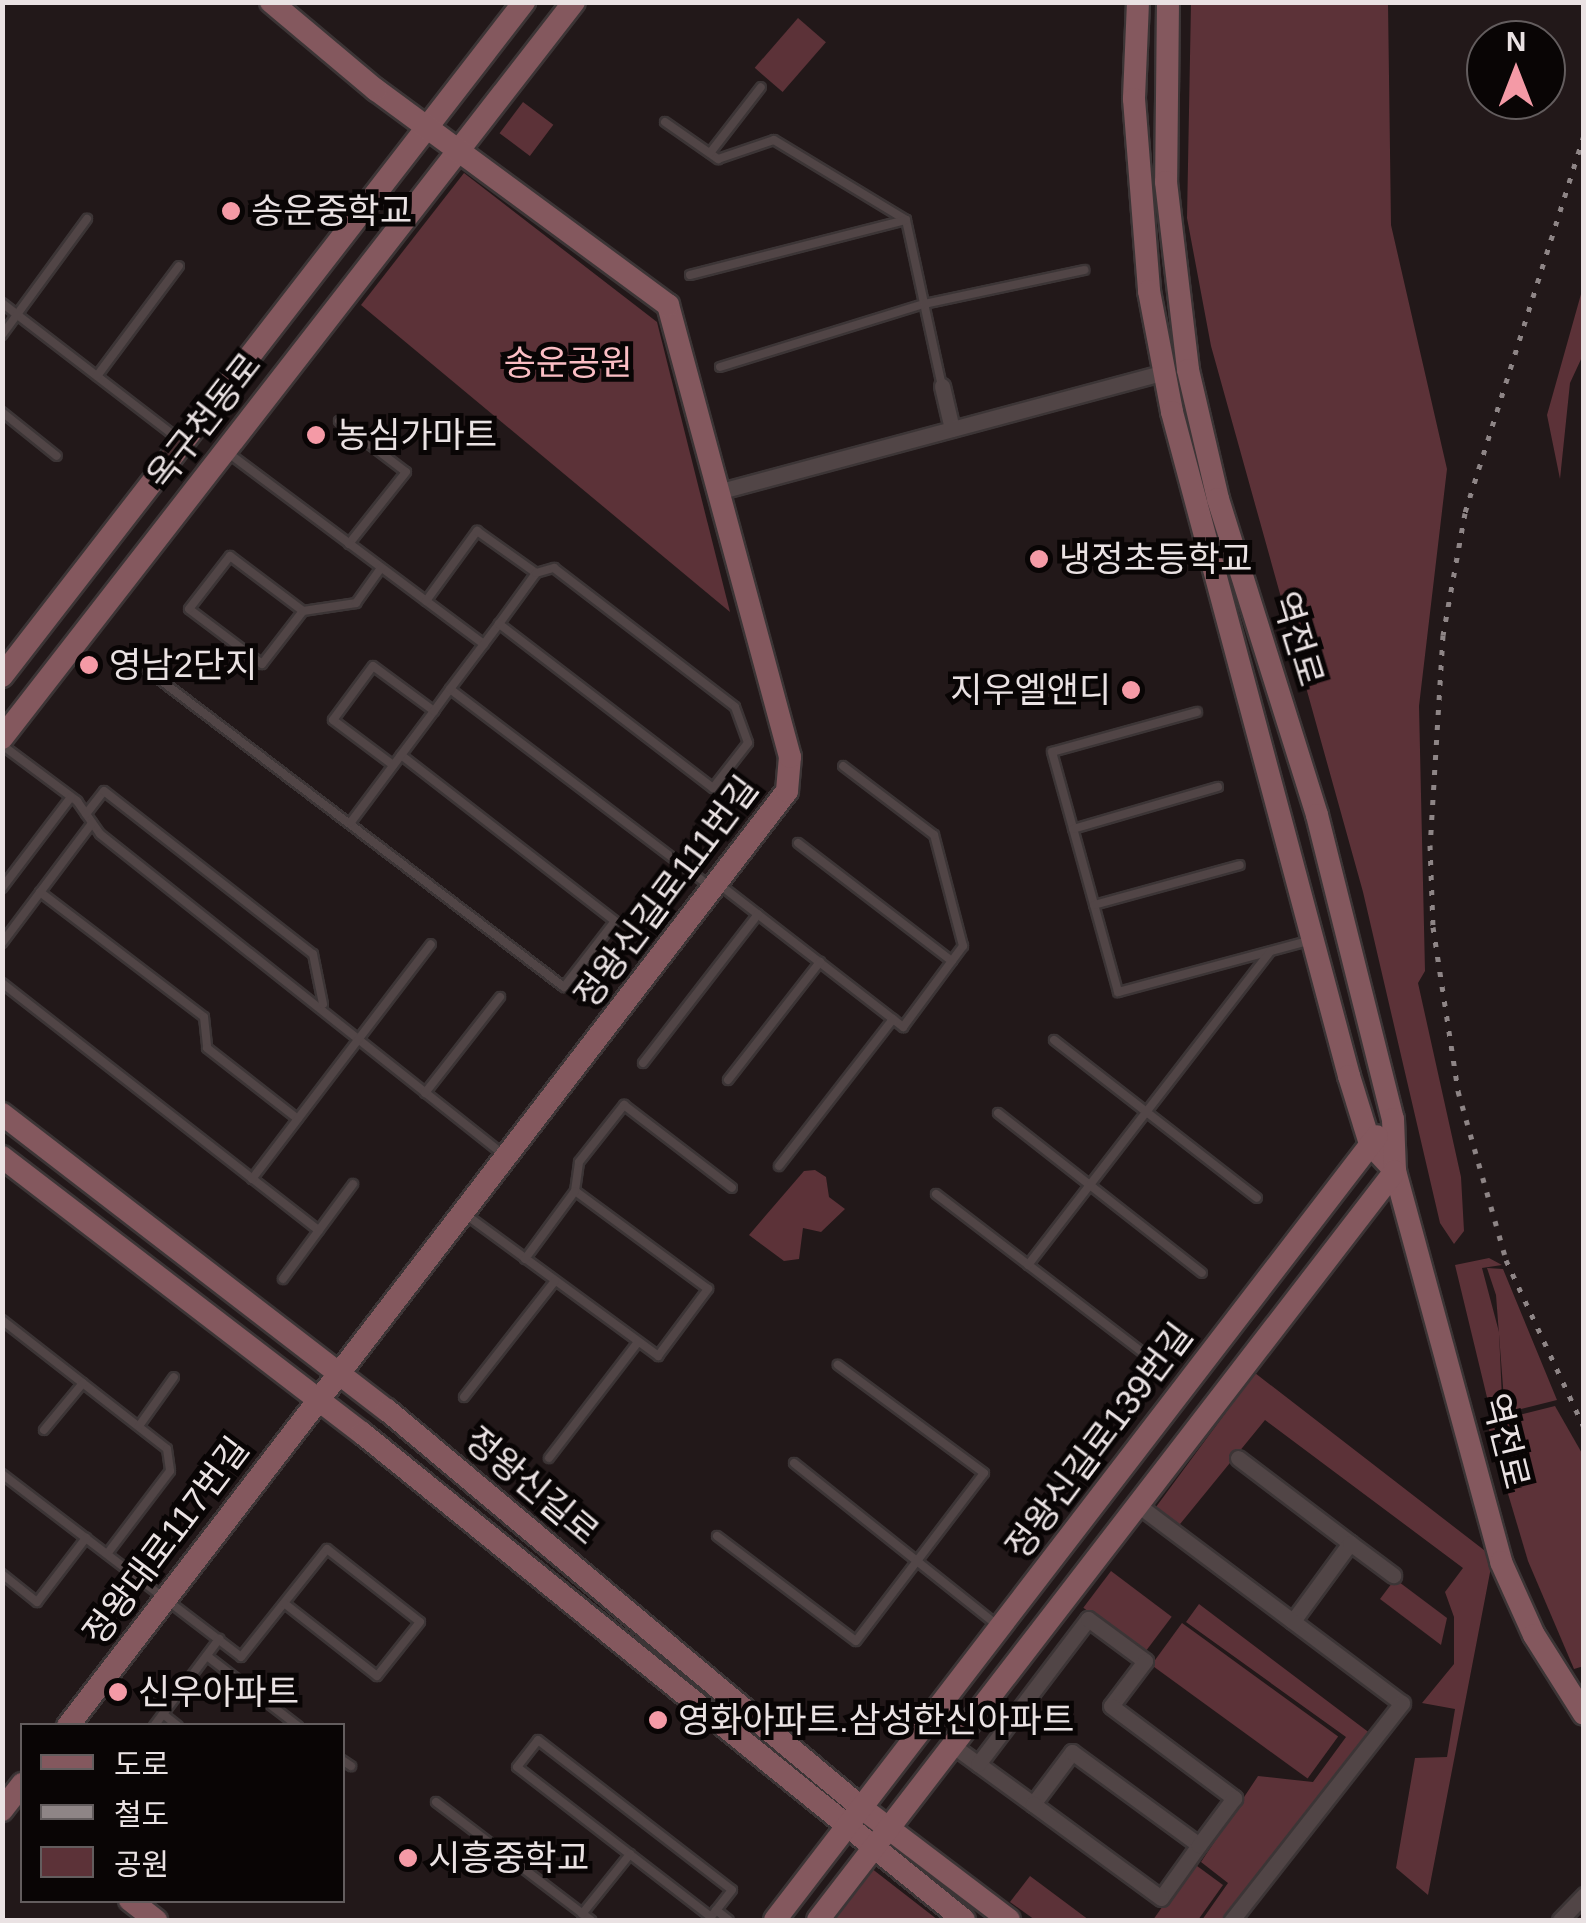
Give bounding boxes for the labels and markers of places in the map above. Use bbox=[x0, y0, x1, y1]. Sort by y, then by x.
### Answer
place label: 송운중학교 bbox=[251, 190, 412, 232]
marker: 송운중학교 bbox=[220, 200, 242, 222]
place label: 농심가마트 bbox=[336, 414, 497, 456]
marker: 농심가마트 bbox=[305, 424, 327, 446]
place label: 냉정초등학교 bbox=[1059, 538, 1252, 580]
marker: 냉정초등학교 bbox=[1028, 548, 1050, 570]
place label: 영남2단지 bbox=[109, 644, 257, 686]
marker: 영남2단지 bbox=[78, 654, 100, 676]
place label: 지우엘앤디 bbox=[950, 669, 1111, 711]
marker: 지우엘앤디 bbox=[1120, 679, 1142, 701]
place label: 신우아파트 bbox=[138, 1671, 299, 1713]
marker: 신우아파트 bbox=[107, 1681, 129, 1703]
place label: 영화아파트.삼성한신아파트 bbox=[678, 1699, 1074, 1741]
marker: 영화아파트.삼성한신아파트 bbox=[647, 1709, 669, 1731]
place label: 시흥중학교 bbox=[428, 1837, 589, 1879]
marker: 시흥중학교 bbox=[397, 1847, 419, 1869]

